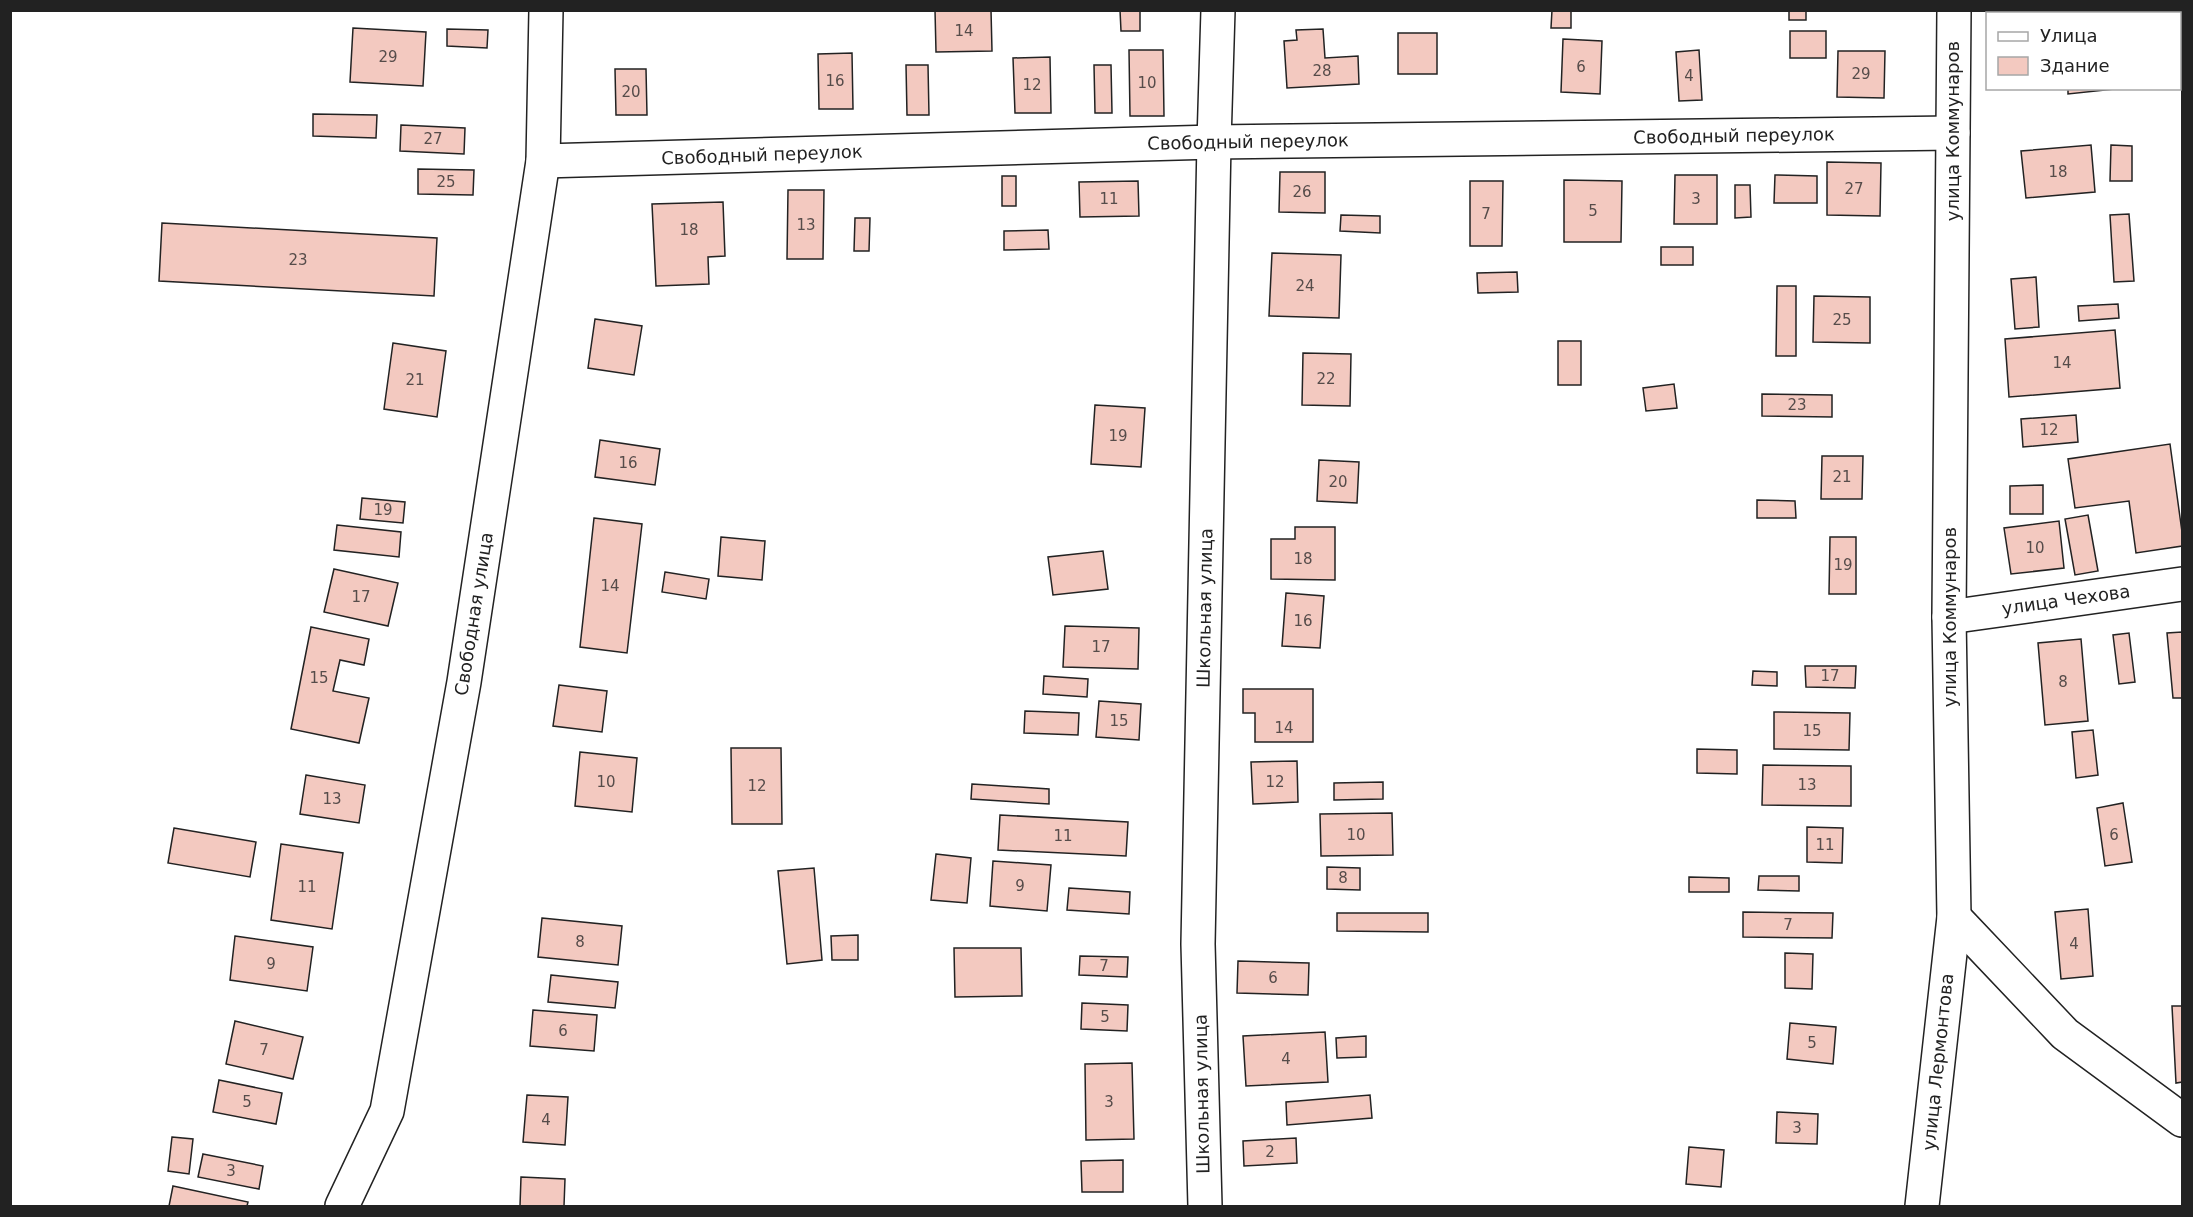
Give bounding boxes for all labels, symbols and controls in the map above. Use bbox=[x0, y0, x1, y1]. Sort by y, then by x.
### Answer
legend bbox=[1986, 12, 2181, 90]
house number: 14 bbox=[954, 22, 974, 40]
text: Улица bbox=[2040, 25, 2097, 46]
street label: улица Коммунаров bbox=[1942, 41, 1963, 221]
house number: 29 bbox=[378, 48, 398, 66]
text: Здание bbox=[2040, 55, 2110, 76]
house number: 6 bbox=[1576, 58, 1586, 76]
house number: 28 bbox=[1312, 62, 1332, 80]
house number: 29 bbox=[1851, 65, 1871, 83]
house number: 4 bbox=[1684, 67, 1694, 85]
house number: 16 bbox=[825, 72, 845, 90]
house number: 10 bbox=[1137, 74, 1157, 92]
house number: 12 bbox=[1022, 76, 1042, 94]
house number: 20 bbox=[621, 83, 641, 101]
street label: Свободный переулок bbox=[1633, 123, 1835, 148]
street label: Свободный переулок bbox=[1147, 129, 1349, 154]
house number: 27 bbox=[423, 130, 443, 148]
street label: Свободный переулок bbox=[661, 140, 863, 169]
house number: 18 bbox=[2048, 163, 2068, 181]
house number: 25 bbox=[436, 173, 456, 191]
house number: 27 bbox=[1844, 180, 1864, 198]
house number: 26 bbox=[1292, 183, 1312, 201]
house number: 11 bbox=[1099, 190, 1119, 208]
house number: 3 bbox=[1691, 190, 1701, 208]
house number: 5 bbox=[1588, 202, 1598, 220]
house number: 7 bbox=[1481, 205, 1491, 223]
house number: 13 bbox=[796, 216, 816, 234]
house number: 18 bbox=[679, 221, 699, 239]
house number: 23 bbox=[288, 251, 308, 269]
house number: 24 bbox=[1295, 277, 1315, 295]
house number: 25 bbox=[1832, 311, 1852, 329]
house number: 14 bbox=[2052, 354, 2072, 372]
house number: 22 bbox=[1316, 370, 1336, 388]
house number: 21 bbox=[405, 371, 425, 389]
house number: 23 bbox=[1787, 396, 1807, 414]
house number: 12 bbox=[2039, 421, 2059, 439]
house number: 19 bbox=[1108, 427, 1128, 445]
house number: 16 bbox=[618, 454, 638, 472]
house number: 21 bbox=[1832, 468, 1852, 486]
house number: 20 bbox=[1328, 473, 1348, 491]
house number: 19 bbox=[373, 501, 393, 519]
street label: улица Коммунаров bbox=[1939, 527, 1960, 707]
street label: Школьная улица bbox=[1193, 528, 1216, 688]
street label: Свободная улица bbox=[450, 531, 497, 697]
house number: 10 bbox=[2025, 539, 2045, 557]
house number: 18 bbox=[1293, 550, 1313, 568]
house number: 19 bbox=[1833, 556, 1853, 574]
house number: 14 bbox=[600, 577, 620, 595]
street label: улица Чехова bbox=[2000, 580, 2132, 619]
house number: 17 bbox=[351, 588, 371, 606]
house number: 16 bbox=[1293, 612, 1313, 630]
house number: 17 bbox=[1091, 638, 1111, 656]
house number: 17 bbox=[1820, 667, 1840, 685]
house number: 15 bbox=[309, 669, 329, 687]
house number: 8 bbox=[2058, 673, 2068, 691]
house number: 15 bbox=[1109, 712, 1129, 730]
house number: 14 bbox=[1274, 719, 1294, 737]
house number: 15 bbox=[1802, 722, 1822, 740]
house number: 10 bbox=[596, 773, 616, 791]
house number: 12 bbox=[1265, 773, 1285, 791]
house number: 13 bbox=[1797, 776, 1817, 794]
house number: 12 bbox=[747, 777, 767, 795]
house number: 13 bbox=[322, 790, 342, 808]
house number: 10 bbox=[1346, 826, 1366, 844]
house number: 6 bbox=[2109, 826, 2119, 844]
house number: 11 bbox=[1053, 827, 1073, 845]
house number: 11 bbox=[1815, 836, 1835, 854]
house number: 8 bbox=[1338, 869, 1348, 887]
house number: 9 bbox=[1015, 877, 1025, 895]
house number: 11 bbox=[297, 878, 317, 896]
house number: 7 bbox=[1783, 916, 1793, 934]
house number: 8 bbox=[575, 933, 585, 951]
house number: 4 bbox=[2069, 935, 2079, 953]
house number: 9 bbox=[266, 955, 276, 973]
house number: 7 bbox=[1099, 957, 1109, 975]
house number: 6 bbox=[1268, 969, 1278, 987]
street label: улица Лермонтова bbox=[1918, 972, 1957, 1152]
house number: 5 bbox=[1100, 1008, 1110, 1026]
street label: Школьная улица bbox=[1190, 1014, 1213, 1174]
house number: 6 bbox=[558, 1022, 568, 1040]
house number: 5 bbox=[1807, 1034, 1817, 1052]
house number: 7 bbox=[259, 1041, 269, 1059]
house number: 4 bbox=[1281, 1050, 1291, 1068]
house number: 5 bbox=[242, 1093, 252, 1111]
house number: 3 bbox=[1104, 1093, 1114, 1111]
house number: 4 bbox=[541, 1111, 551, 1129]
house number: 3 bbox=[1792, 1119, 1802, 1137]
house number: 2 bbox=[1265, 1143, 1275, 1161]
house number: 3 bbox=[226, 1162, 236, 1180]

